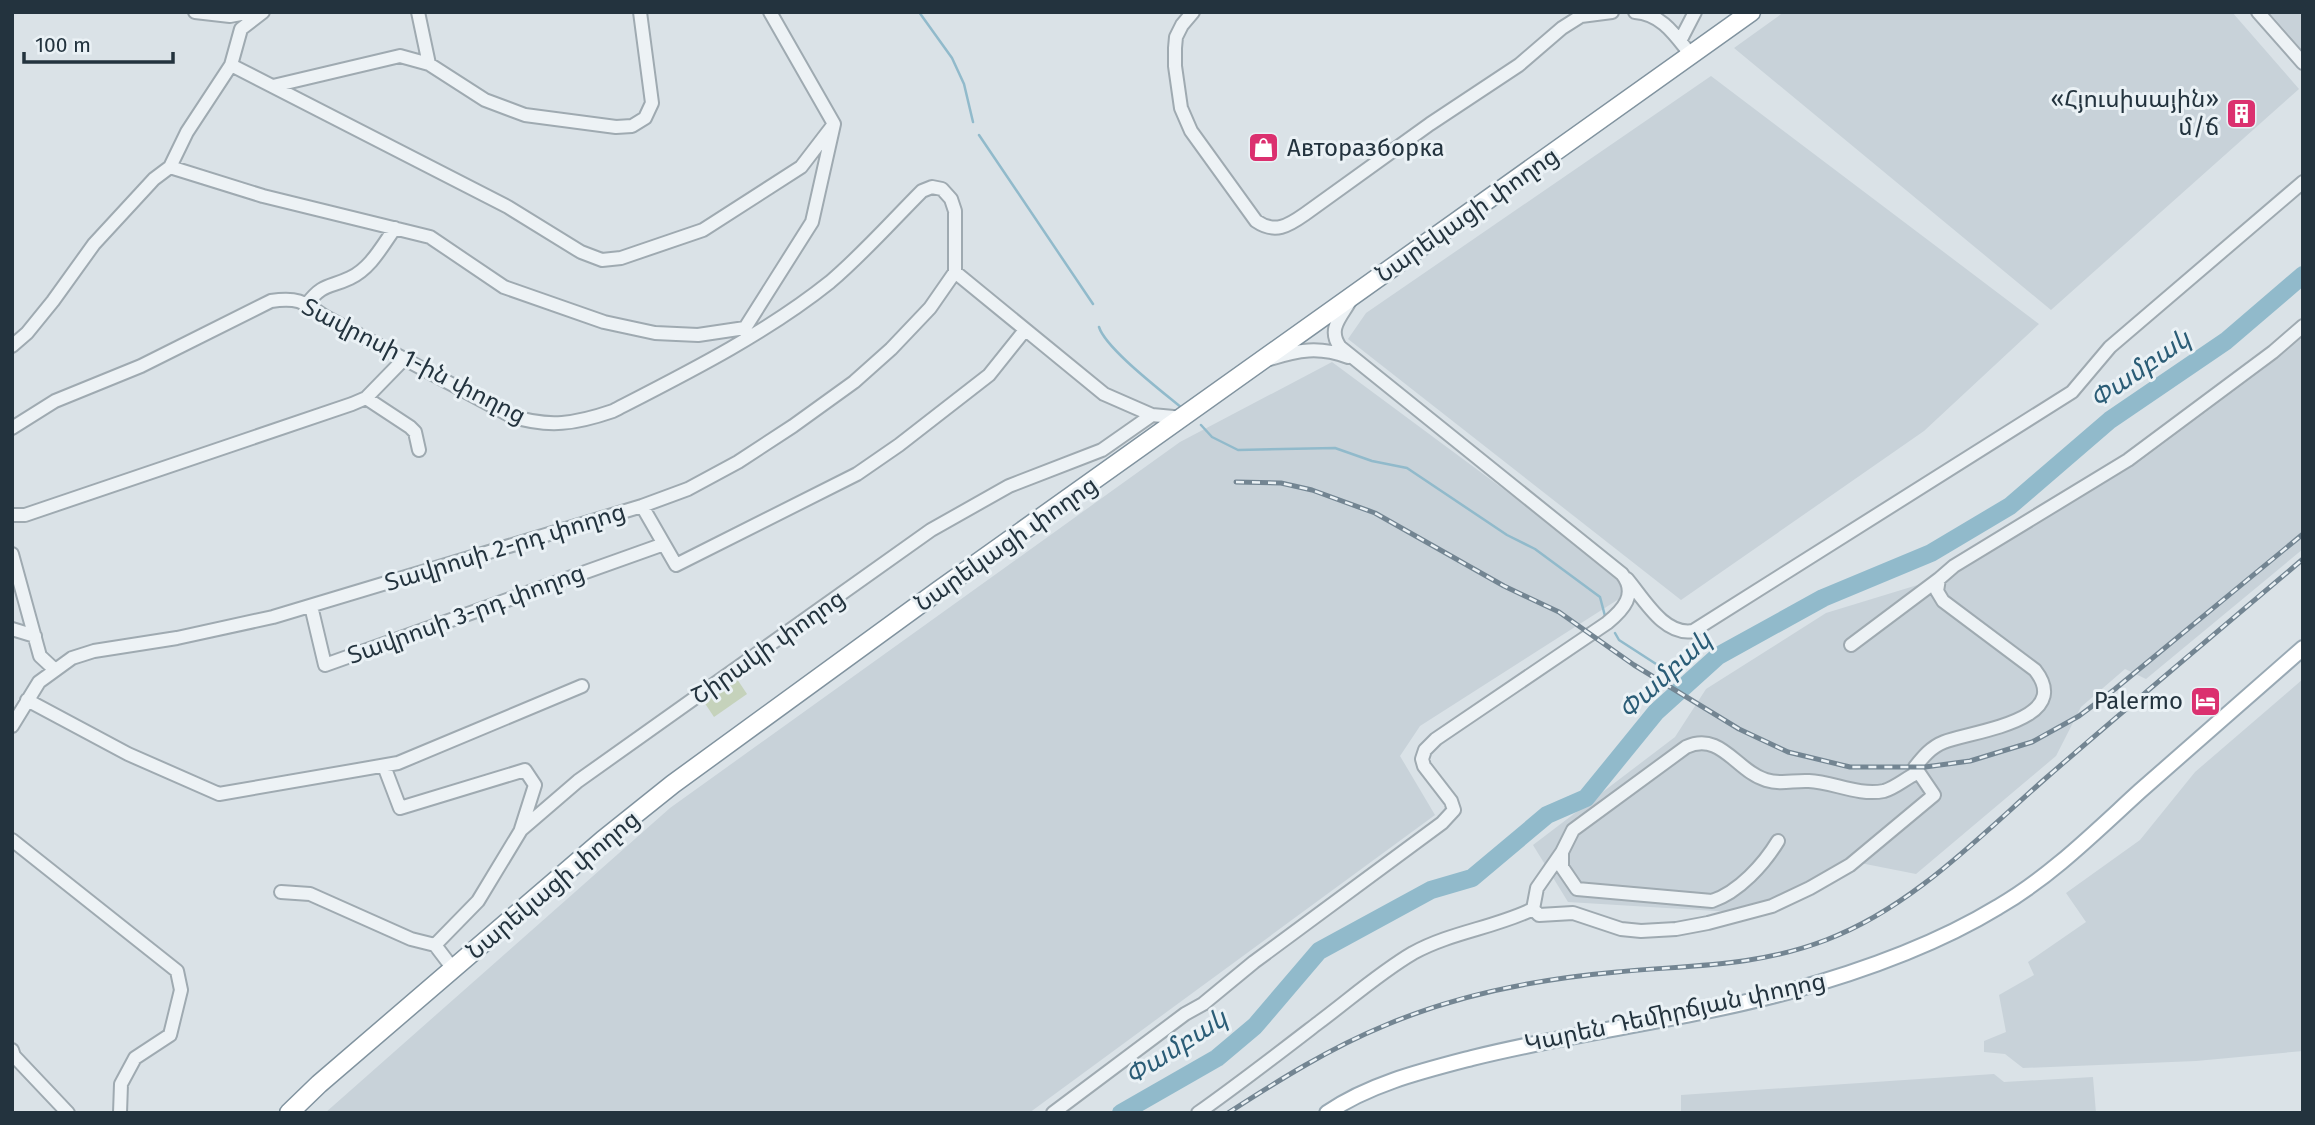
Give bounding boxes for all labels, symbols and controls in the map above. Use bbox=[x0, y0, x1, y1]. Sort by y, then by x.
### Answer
scale bar bbox=[24, 21, 173, 65]
text: 100 m bbox=[35, 32, 91, 58]
place label: «Հյուսիսային» մ/ճ bbox=[2051, 85, 2219, 141]
building icon: «Հյուսիսային» մ/ճ bbox=[2225, 96, 2259, 130]
shop icon: Авторазборка bbox=[1247, 131, 1281, 165]
place label: Авторазборка bbox=[1287, 134, 1444, 162]
street label: Նարեկացի փողոց bbox=[1370, 141, 1564, 289]
street label: Տավրոսի 1-ին փողոց bbox=[297, 292, 531, 430]
water label: Փամբակ bbox=[2084, 322, 2197, 415]
street label: Նարեկացի փողոց bbox=[909, 470, 1103, 618]
street label: Տավրոսի 2-րդ փողոց bbox=[381, 497, 629, 597]
street label: Տավրոսի 3-րդ փողոց bbox=[344, 558, 588, 670]
street label: Շիրակի փողոց bbox=[686, 584, 850, 710]
water label: Փամբակ bbox=[1612, 623, 1719, 726]
hotel icon: Palermo bbox=[2189, 684, 2223, 718]
place label: Palermo bbox=[2094, 687, 2183, 715]
street label: Նարեկացի փողոց bbox=[461, 805, 645, 965]
street label: Կարեն Դեմիրճյան փողոց bbox=[1522, 966, 1828, 1058]
water label: Փամբակ bbox=[1119, 1002, 1234, 1091]

